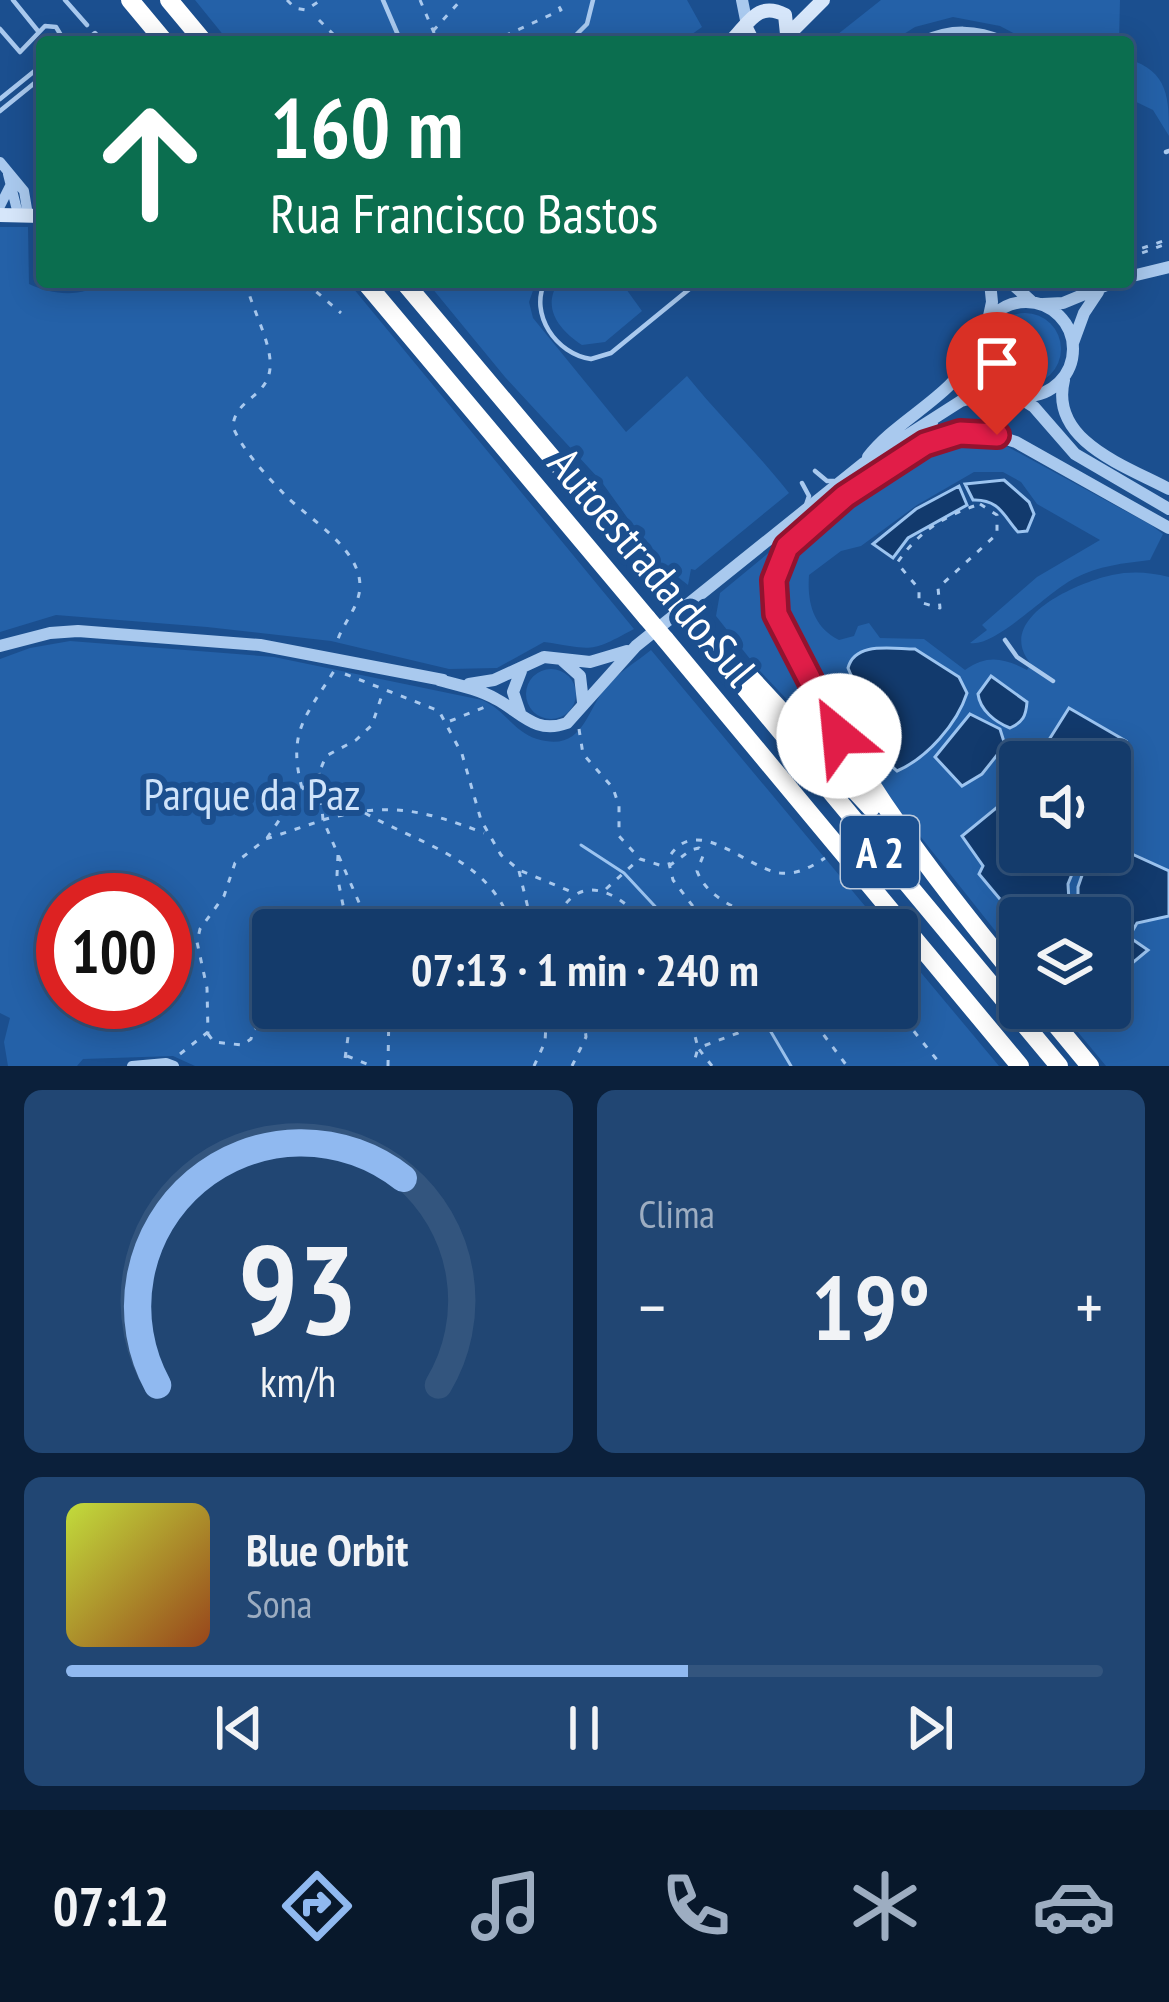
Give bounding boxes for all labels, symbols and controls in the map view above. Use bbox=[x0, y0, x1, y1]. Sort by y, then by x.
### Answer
text: 160 m bbox=[270, 72, 463, 181]
icon: ahead bbox=[72, 84, 228, 240]
text: Rua Francisco Bastos bbox=[270, 178, 658, 248]
pin bbox=[946, 312, 1048, 435]
icon: arrive bbox=[964, 330, 1030, 396]
street label: Autoestrada do Sul bbox=[536, 435, 770, 697]
position arrow bbox=[776, 673, 902, 799]
map controls bbox=[999, 741, 1131, 1029]
button: sound bbox=[999, 741, 1131, 873]
park label: Parque da Paz bbox=[144, 764, 360, 822]
road number: A 2 bbox=[841, 816, 919, 888]
speed limit sign: 100 bbox=[36, 873, 192, 1029]
button: layers bbox=[999, 897, 1131, 1029]
text: 07:13 · 1 min · 240 m bbox=[411, 940, 759, 998]
text: Clima bbox=[639, 1188, 715, 1239]
text: 93 bbox=[239, 1207, 358, 1368]
text: 19° bbox=[811, 1248, 930, 1365]
text: − bbox=[639, 1264, 666, 1349]
text: + bbox=[1076, 1264, 1103, 1349]
text: km/h bbox=[260, 1352, 336, 1408]
text: Blue Orbit bbox=[246, 1520, 408, 1578]
text: Sona bbox=[246, 1578, 312, 1629]
icon: previous bbox=[206, 1695, 272, 1761]
icon: pause bbox=[551, 1695, 617, 1761]
icon: next bbox=[897, 1695, 963, 1761]
icon: directions bbox=[275, 1864, 359, 1948]
icon: music bbox=[464, 1864, 548, 1948]
icon: phone bbox=[654, 1864, 738, 1948]
icon: climate bbox=[843, 1864, 927, 1948]
icon: car bbox=[1032, 1864, 1116, 1948]
text: 07:12 bbox=[53, 1871, 169, 1941]

